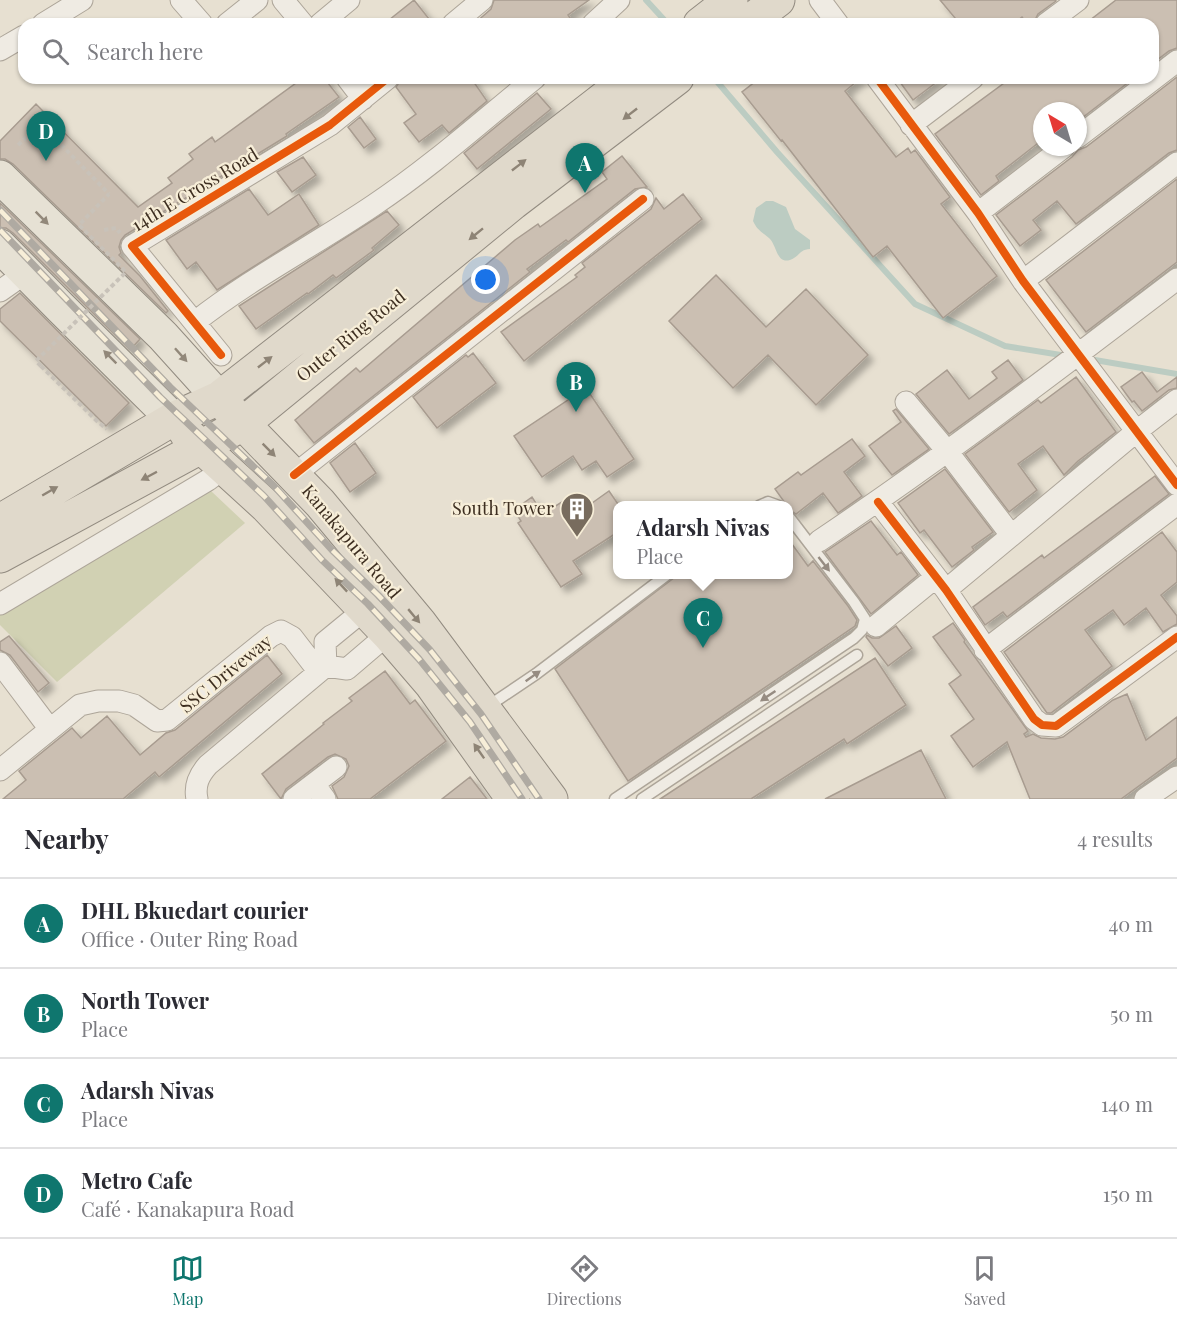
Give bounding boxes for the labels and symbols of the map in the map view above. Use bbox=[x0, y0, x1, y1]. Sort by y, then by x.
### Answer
north arrow bbox=[1033, 102, 1087, 156]
one-way arrow bbox=[622, 107, 638, 120]
pin: D bbox=[26, 112, 66, 161]
street label: 14th E Cross Road bbox=[127, 142, 263, 236]
pin: A bbox=[566, 144, 604, 193]
one-way arrow bbox=[511, 159, 526, 171]
one-way arrow bbox=[34, 211, 48, 225]
one-way arrow bbox=[468, 227, 484, 240]
your location bbox=[471, 265, 500, 294]
street label: Outer Ring Road bbox=[291, 283, 410, 387]
one-way arrow bbox=[174, 347, 187, 362]
one-way arrow bbox=[103, 351, 117, 365]
one-way arrow bbox=[257, 355, 273, 368]
pin: B bbox=[556, 362, 596, 412]
one-way arrow bbox=[261, 442, 275, 456]
one-way arrow bbox=[140, 471, 157, 481]
street label: Kanakapura Road bbox=[297, 479, 407, 604]
one-way arrow bbox=[42, 486, 59, 496]
building icon: South Tower bbox=[559, 491, 595, 538]
place label: South Tower bbox=[452, 496, 554, 520]
one-way arrow bbox=[818, 556, 830, 571]
one-way arrow bbox=[334, 578, 348, 593]
pin: C bbox=[684, 598, 722, 648]
one-way arrow bbox=[407, 608, 420, 623]
street label: SSC Driveway bbox=[174, 629, 276, 718]
one-way arrow bbox=[524, 670, 540, 682]
one-way arrow bbox=[760, 690, 776, 701]
one-way arrow bbox=[473, 744, 485, 760]

